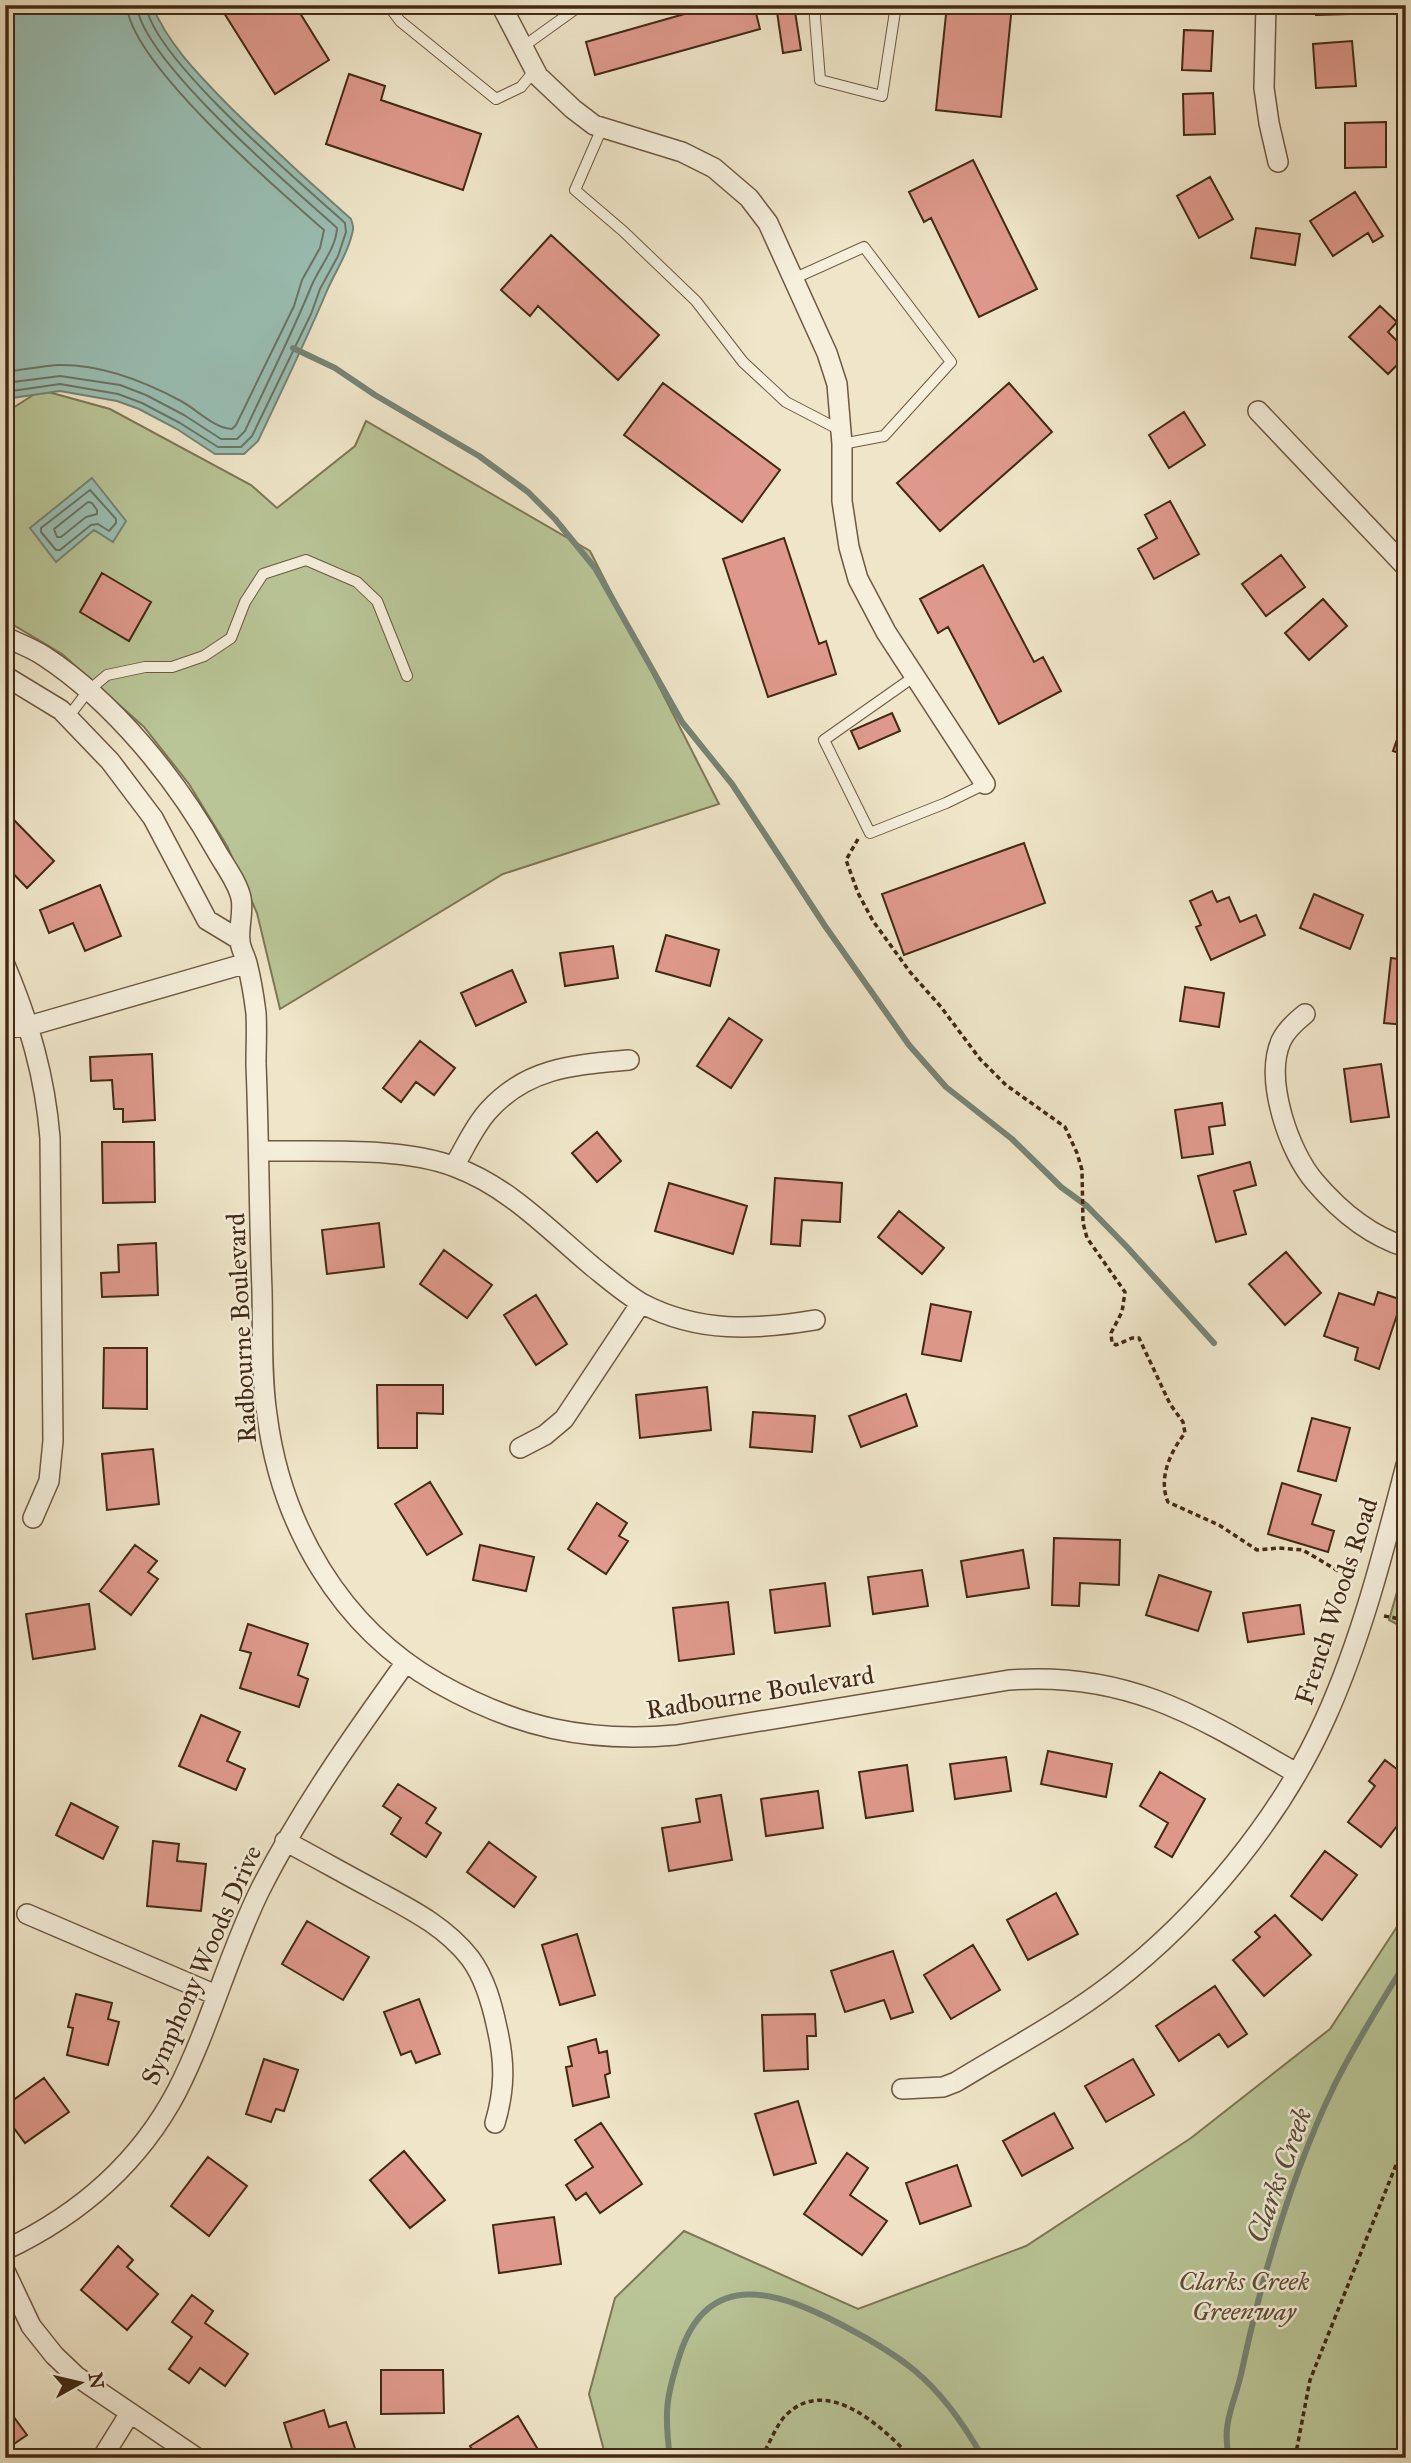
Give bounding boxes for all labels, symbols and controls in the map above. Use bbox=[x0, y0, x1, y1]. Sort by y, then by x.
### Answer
street label: Radbourne Boulevard bbox=[219, 1212, 263, 1444]
street label: French Woods Road bbox=[1287, 1494, 1385, 1708]
street label: Radbourne Boulevard bbox=[644, 1658, 876, 1726]
street label: Symphony Woods Drive bbox=[134, 1840, 268, 2090]
water label: Clarks Creek bbox=[1238, 2102, 1320, 2247]
park label: Clarks Creek Greenway bbox=[1179, 2265, 1310, 2327]
north arrow bbox=[46, 2348, 116, 2418]
text: N bbox=[84, 2371, 109, 2390]

